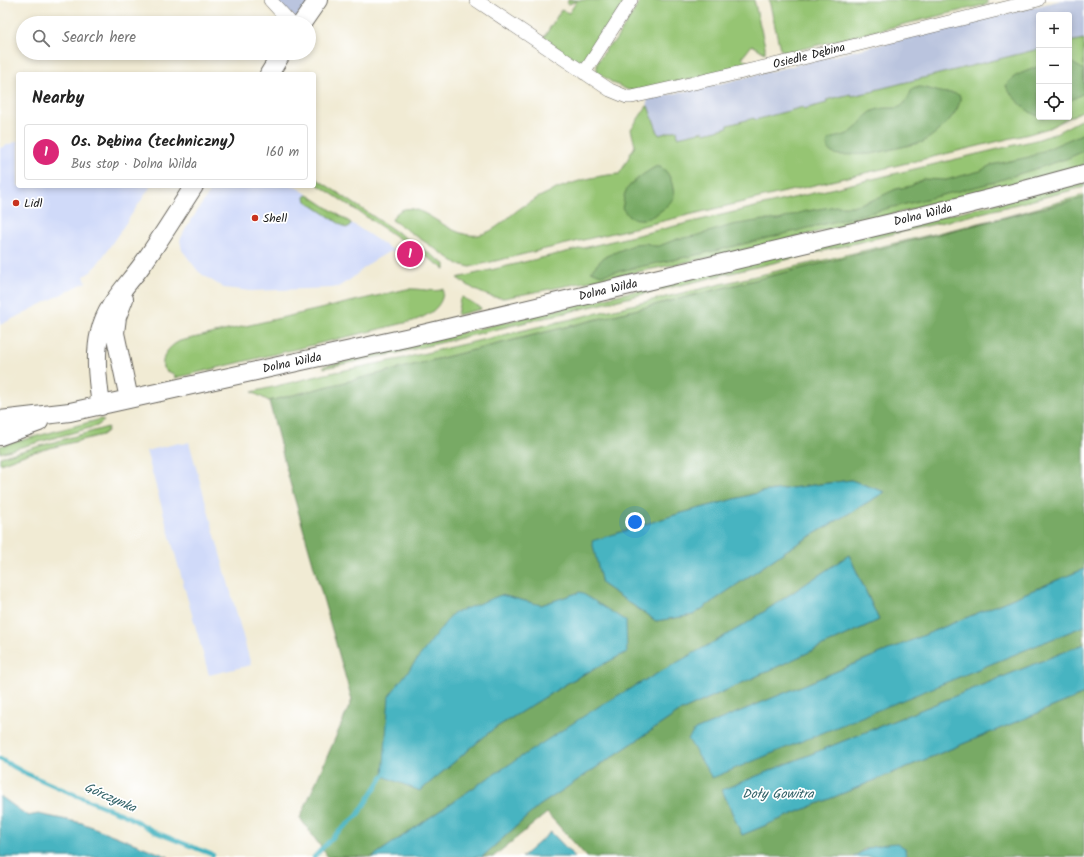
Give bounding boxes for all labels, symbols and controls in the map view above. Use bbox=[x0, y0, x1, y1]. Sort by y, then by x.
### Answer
map controls bbox=[1036, 12, 1072, 120]
button: + bbox=[1036, 12, 1072, 48]
search box bbox=[16, 16, 316, 60]
text: Search here bbox=[62, 26, 136, 50]
icon: search bbox=[30, 27, 52, 49]
street label: Osiedle Dębina bbox=[771, 38, 848, 74]
button: − bbox=[1036, 48, 1072, 84]
button: locate bbox=[1036, 84, 1072, 120]
text: Nearby bbox=[32, 85, 84, 112]
text: Os. Dębina (techniczny) bbox=[71, 130, 235, 154]
text: 1 bbox=[44, 142, 48, 163]
text: 160 m bbox=[266, 142, 299, 163]
text: Bus stop · Dolna Wilda bbox=[71, 154, 197, 175]
place label: Lidl bbox=[24, 194, 42, 213]
marker: Lidl bbox=[11, 198, 21, 208]
street label: Dolna Wilda bbox=[892, 198, 955, 231]
place label: Shell bbox=[263, 209, 287, 228]
marker: Shell bbox=[250, 213, 260, 223]
pin: 1 bbox=[397, 239, 423, 269]
street label: Dolna Wilda bbox=[577, 274, 640, 306]
street label: Dolna Wilda bbox=[261, 347, 324, 379]
your location bbox=[625, 512, 645, 532]
water label: Górczynka bbox=[81, 777, 140, 819]
water label: Doły Gowitra bbox=[742, 784, 815, 805]

